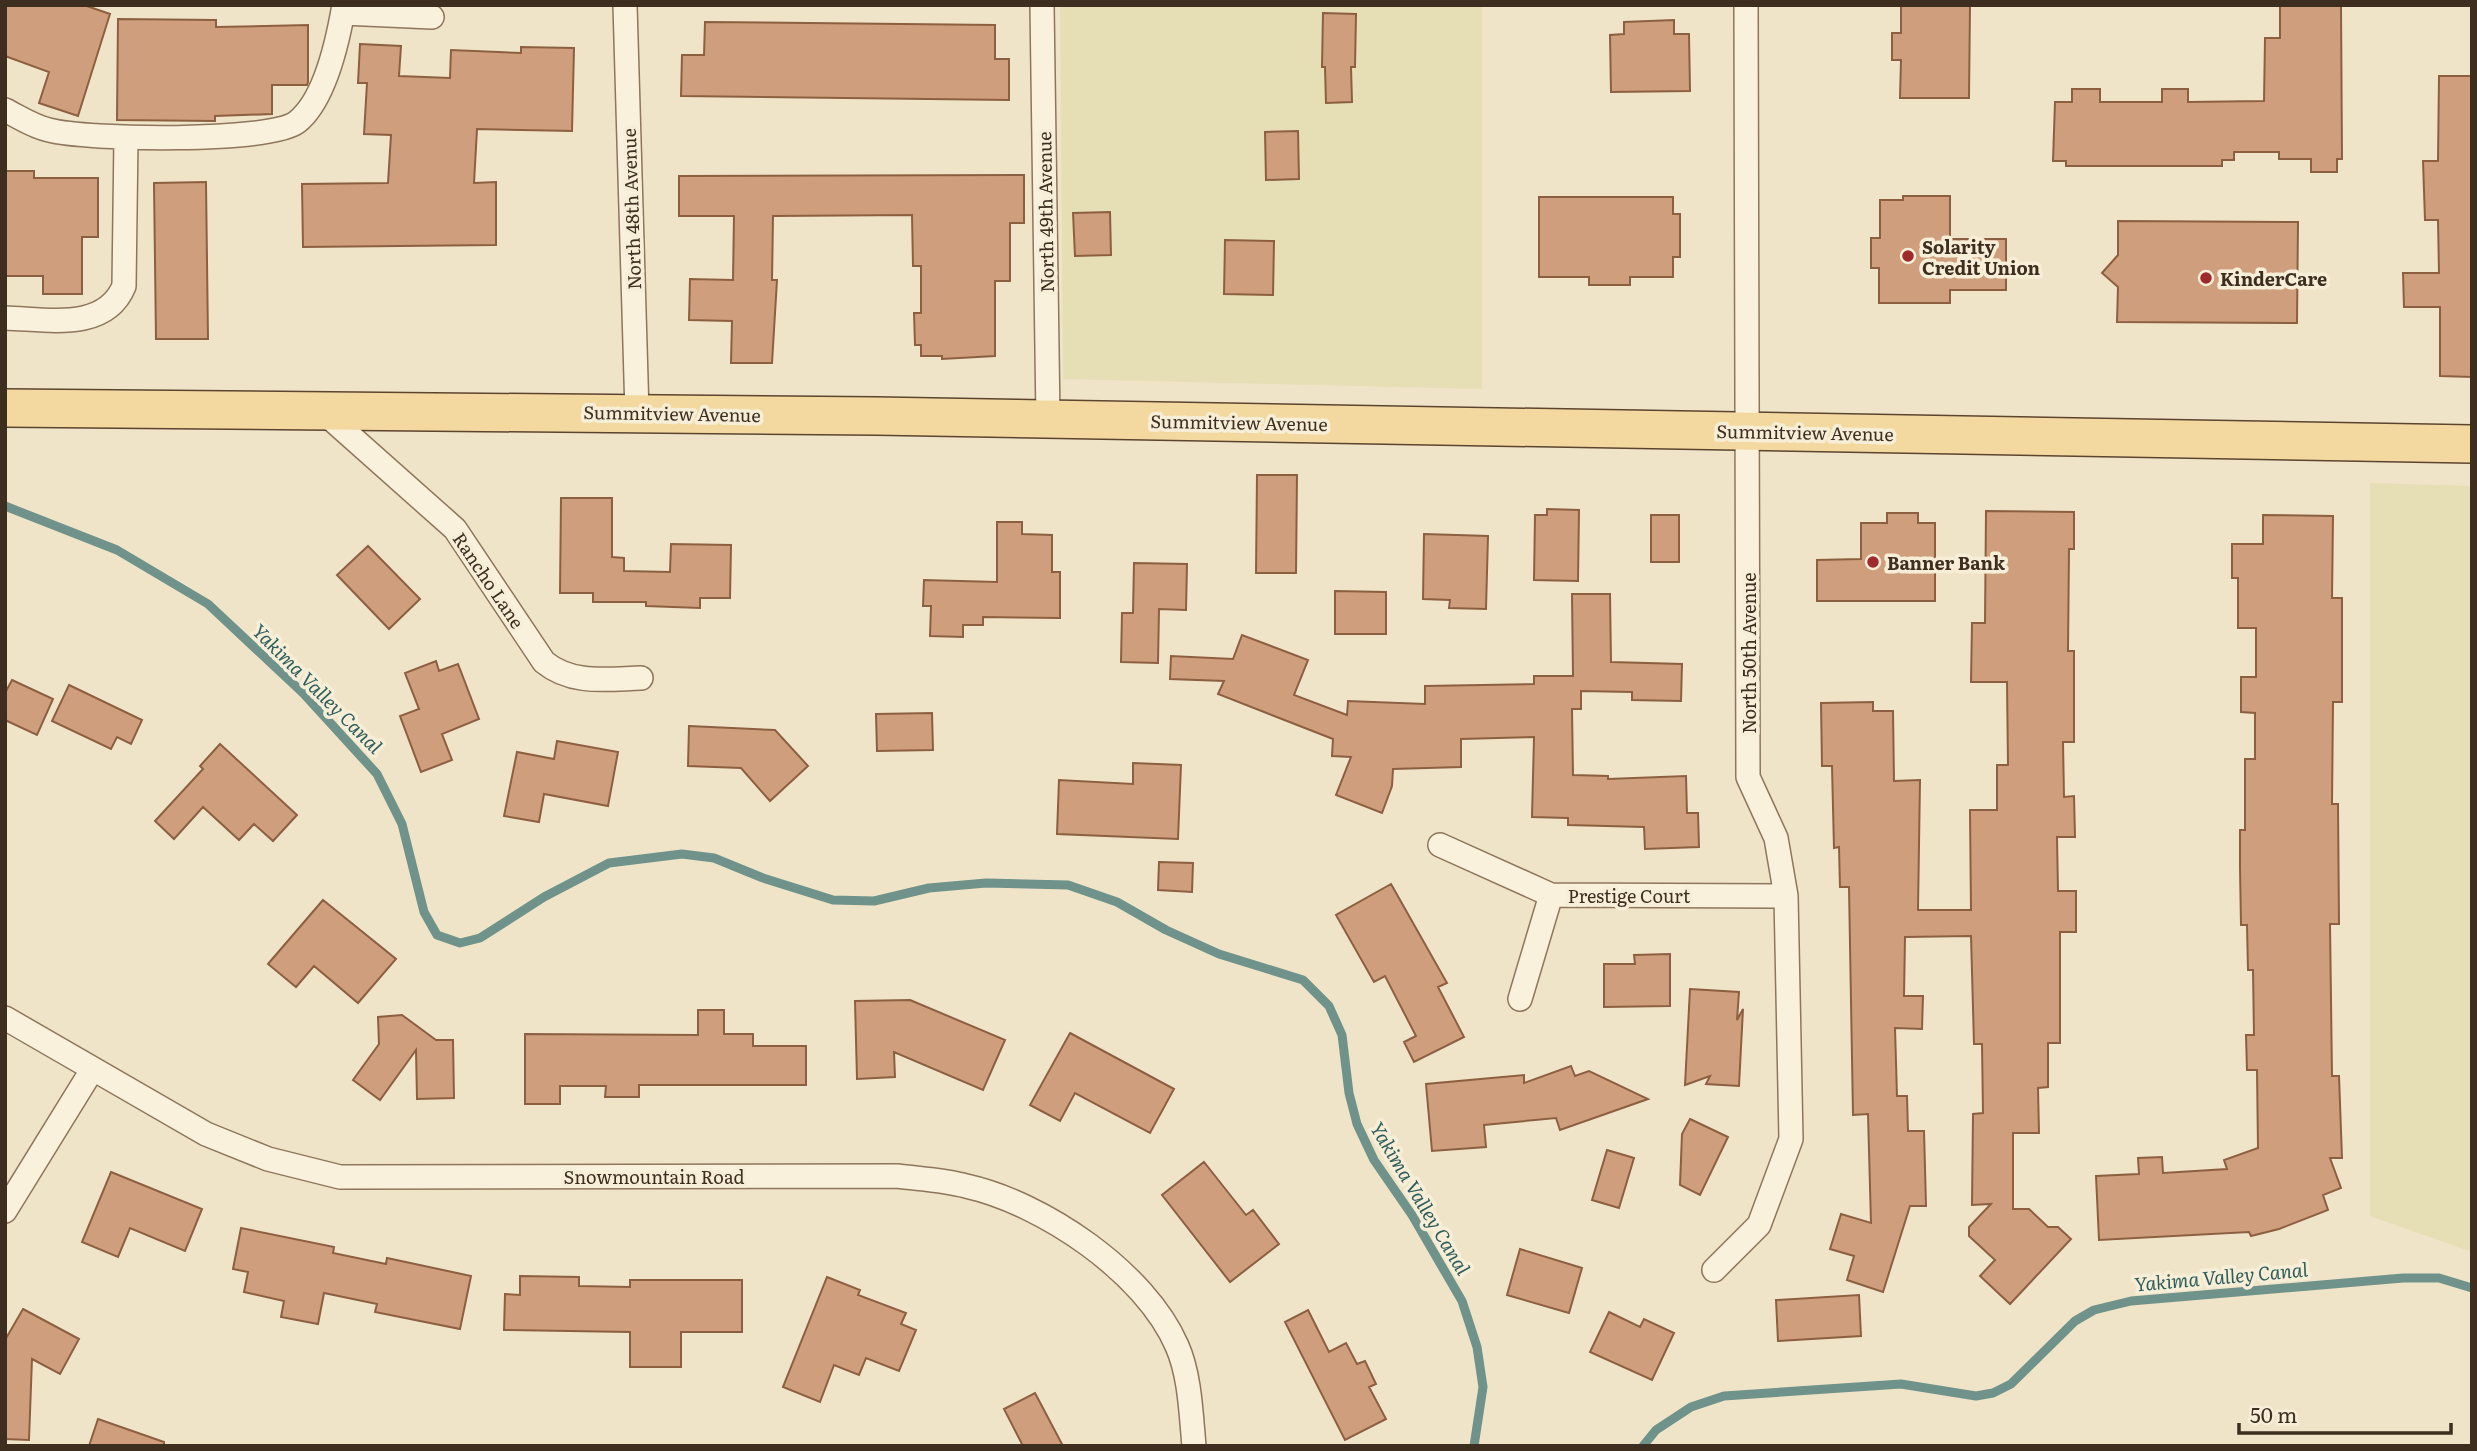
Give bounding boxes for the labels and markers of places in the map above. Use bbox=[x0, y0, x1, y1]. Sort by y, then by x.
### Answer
place label: Solarity Credit Union bbox=[1922, 233, 2041, 281]
marker: Solarity Credit Union bbox=[1900, 248, 1916, 264]
place label: KinderCare bbox=[2220, 265, 2327, 292]
marker: KinderCare bbox=[2198, 270, 2214, 286]
place label: Banner Bank bbox=[1887, 549, 2006, 576]
marker: Banner Bank bbox=[1865, 554, 1881, 570]

